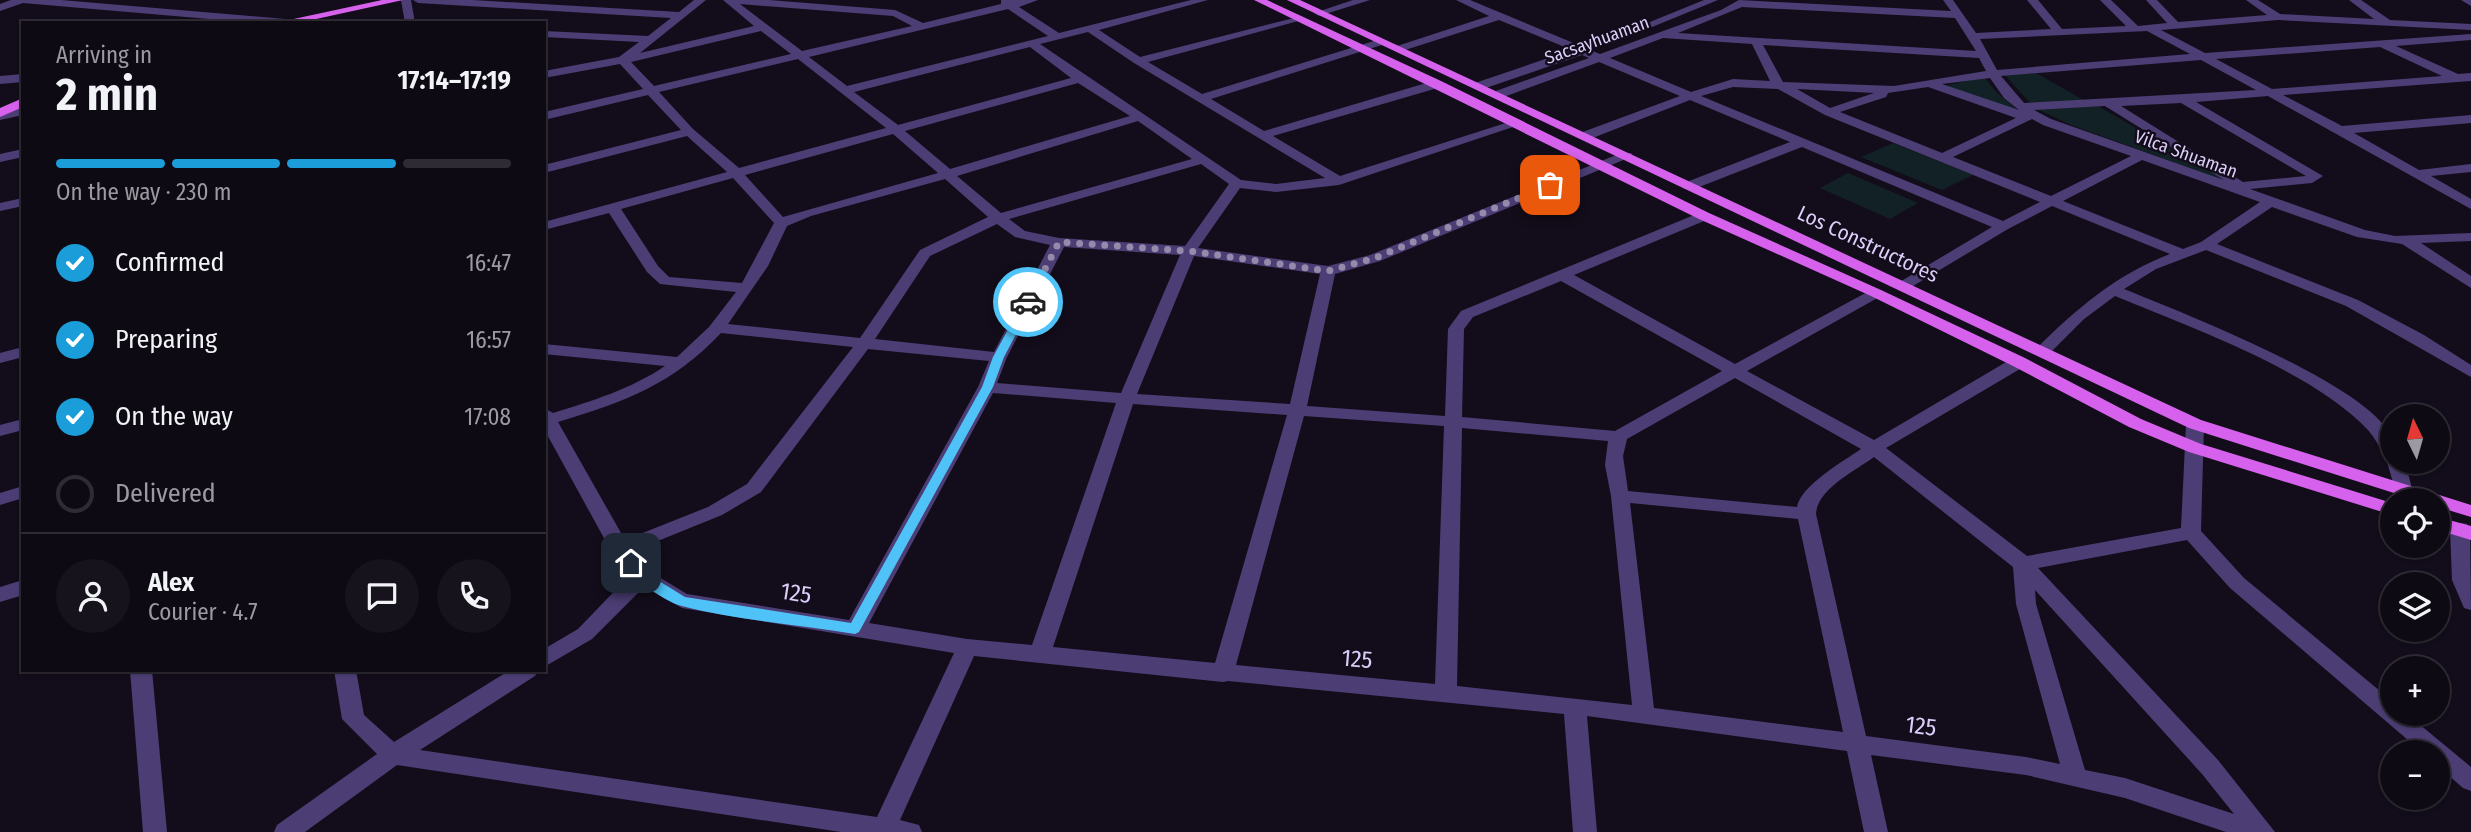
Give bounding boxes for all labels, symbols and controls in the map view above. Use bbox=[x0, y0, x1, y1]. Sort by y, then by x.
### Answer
street label: Sacsayhuaman bbox=[1542, 11, 1652, 69]
text: Arriving in bbox=[56, 41, 152, 69]
text: 17:14–17:19 bbox=[397, 65, 511, 96]
text: 2 min bbox=[56, 67, 158, 122]
street label: Vilca Shuaman bbox=[2132, 125, 2240, 183]
pin bbox=[1520, 155, 1580, 215]
icon: bag bbox=[1531, 166, 1569, 204]
text: On the way · 230 m bbox=[56, 178, 232, 206]
street label: Los Constructores bbox=[1793, 200, 1943, 288]
icon: check bbox=[56, 244, 94, 282]
text: Confirmed bbox=[115, 247, 225, 278]
text: 16:47 bbox=[466, 249, 511, 277]
courier bbox=[993, 267, 1063, 337]
icon: car bbox=[1009, 283, 1047, 321]
icon: check bbox=[56, 321, 94, 359]
text: Preparing bbox=[115, 324, 217, 355]
text: 16:57 bbox=[466, 326, 511, 354]
icon: check bbox=[56, 398, 94, 436]
text: On the way bbox=[115, 401, 233, 432]
text: 17:08 bbox=[464, 403, 511, 431]
north arrow bbox=[2380, 404, 2450, 474]
map controls bbox=[2380, 404, 2450, 810]
text: Delivered bbox=[115, 478, 216, 509]
button: locate bbox=[2380, 488, 2450, 558]
pin bbox=[601, 533, 661, 593]
icon: home bbox=[612, 544, 650, 582]
button: person bbox=[56, 559, 130, 633]
button: chat bbox=[345, 559, 419, 633]
button: phone bbox=[437, 559, 511, 633]
text: Alex bbox=[148, 567, 194, 598]
button: layers bbox=[2380, 572, 2450, 642]
street label: 125 bbox=[779, 577, 813, 609]
text: Courier · 4.7 bbox=[148, 598, 258, 626]
street label: 125 bbox=[1340, 644, 1374, 674]
button: + bbox=[2380, 656, 2450, 726]
street label: 125 bbox=[1904, 710, 1938, 742]
button: − bbox=[2380, 740, 2450, 810]

